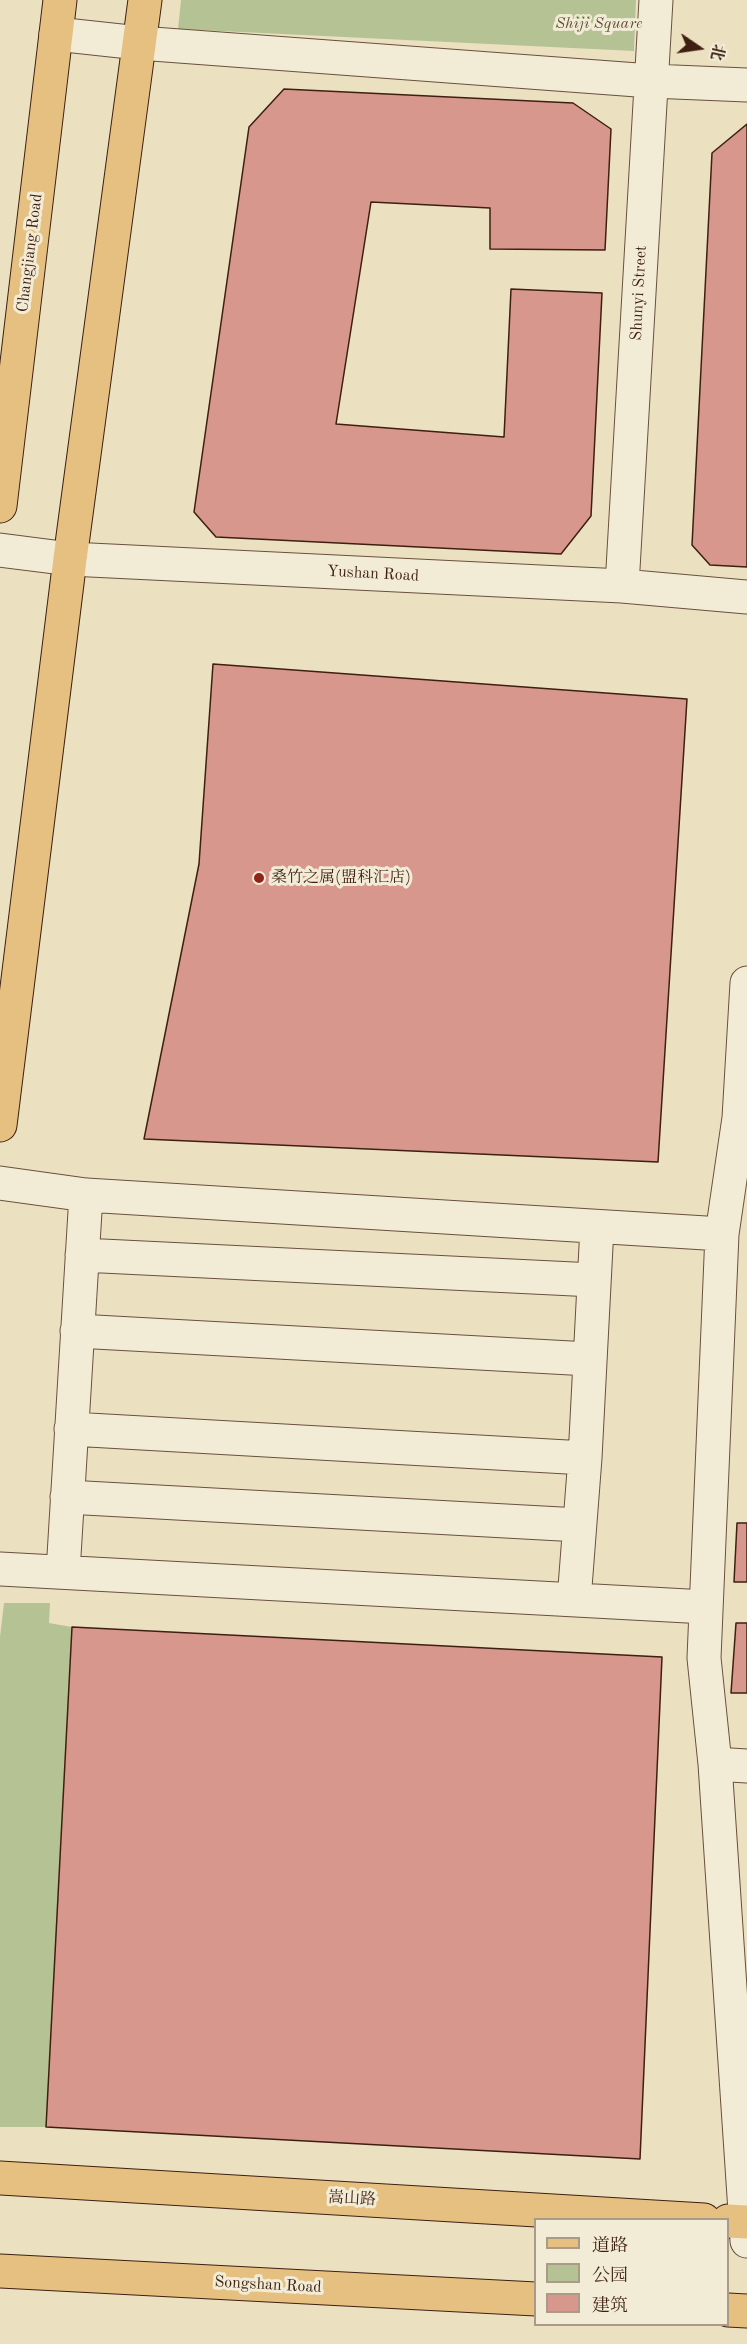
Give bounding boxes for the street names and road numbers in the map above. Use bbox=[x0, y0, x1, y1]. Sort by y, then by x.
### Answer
street label: Changjiang Road bbox=[13, 193, 47, 313]
street label: Shunyi Street bbox=[627, 245, 651, 341]
street label: Yushan Road bbox=[327, 562, 419, 586]
street label: 嵩山路 bbox=[328, 2188, 376, 2210]
street label: Songshan Road bbox=[214, 2273, 322, 2297]

